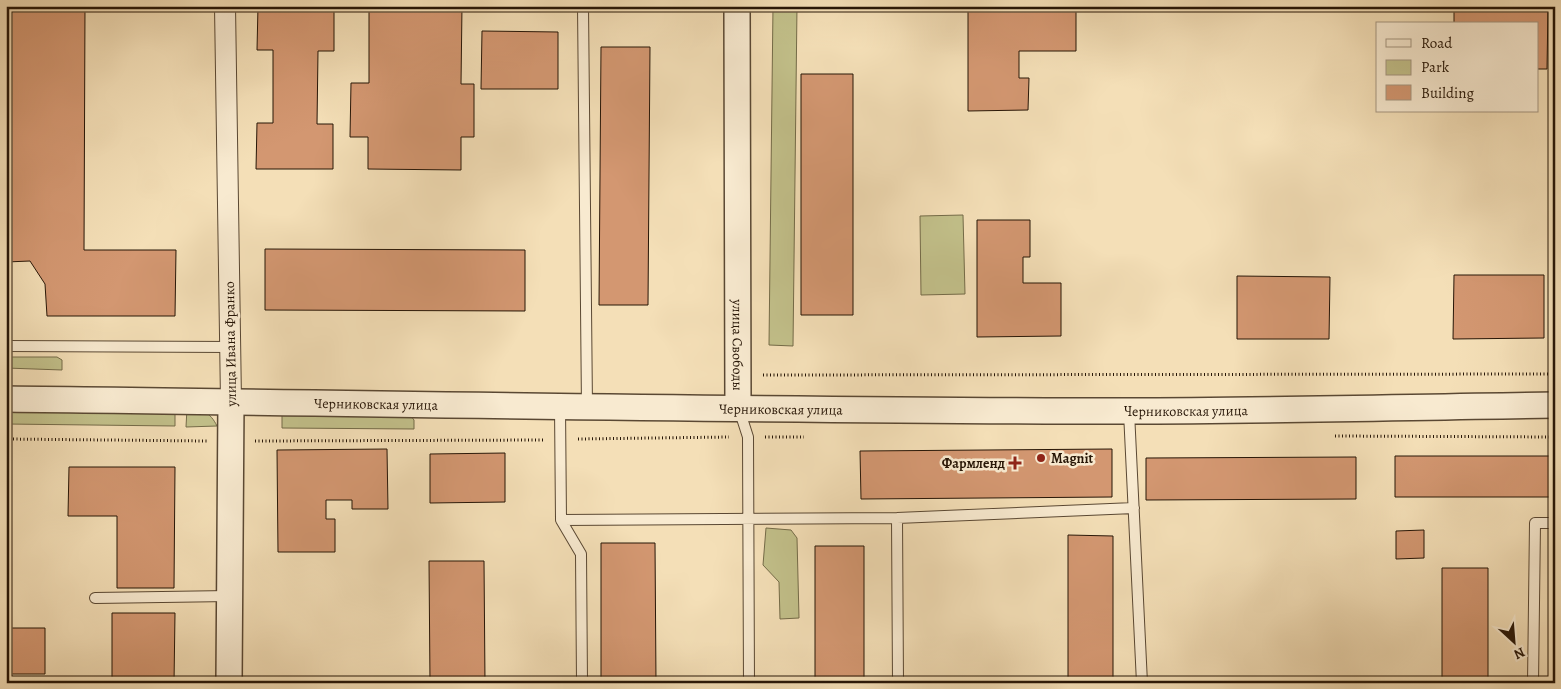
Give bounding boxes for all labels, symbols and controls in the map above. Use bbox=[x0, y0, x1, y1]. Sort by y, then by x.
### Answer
legend bbox=[1376, 22, 1538, 112]
text: Road bbox=[1421, 33, 1453, 53]
text: Park bbox=[1421, 57, 1450, 77]
text: Building bbox=[1421, 83, 1474, 103]
street label: улица Ивана Франко bbox=[220, 281, 241, 408]
street label: улица Свободы bbox=[728, 298, 747, 391]
street label: Черниковская улица bbox=[314, 394, 439, 415]
street label: Черниковская улица bbox=[719, 399, 843, 420]
street label: Черниковская улица bbox=[1124, 401, 1248, 421]
place label: Magnit bbox=[1051, 449, 1093, 468]
marker: Magnit bbox=[1035, 452, 1047, 464]
place label: Фармленд bbox=[942, 454, 1005, 473]
marker: Фармленд bbox=[1009, 457, 1021, 469]
north arrow bbox=[1488, 616, 1538, 666]
text: N bbox=[1511, 642, 1528, 664]

